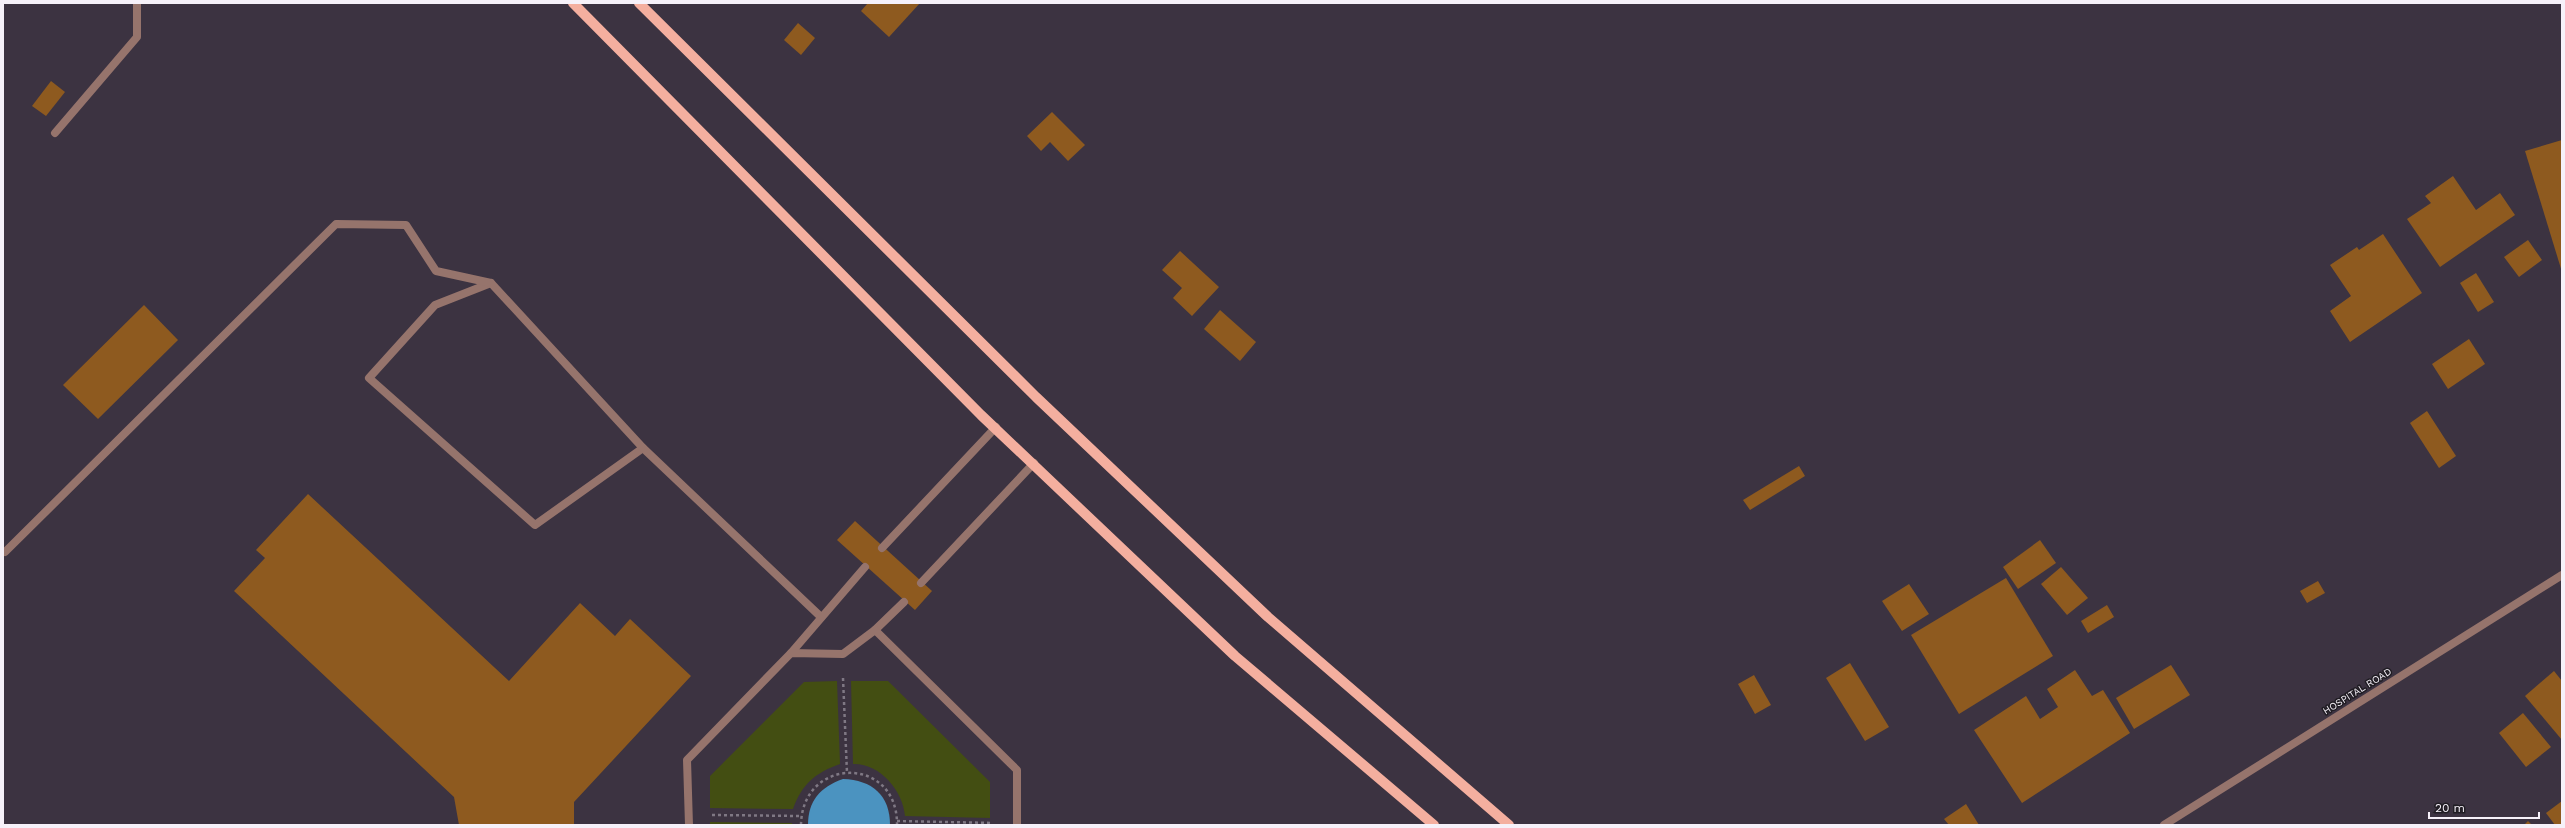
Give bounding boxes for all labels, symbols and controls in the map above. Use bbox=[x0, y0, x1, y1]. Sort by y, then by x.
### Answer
street label: HOSPITAL ROAD bbox=[2321, 665, 2393, 717]
scale bar bbox=[2429, 794, 2539, 820]
text: 20 m bbox=[2435, 801, 2465, 815]

